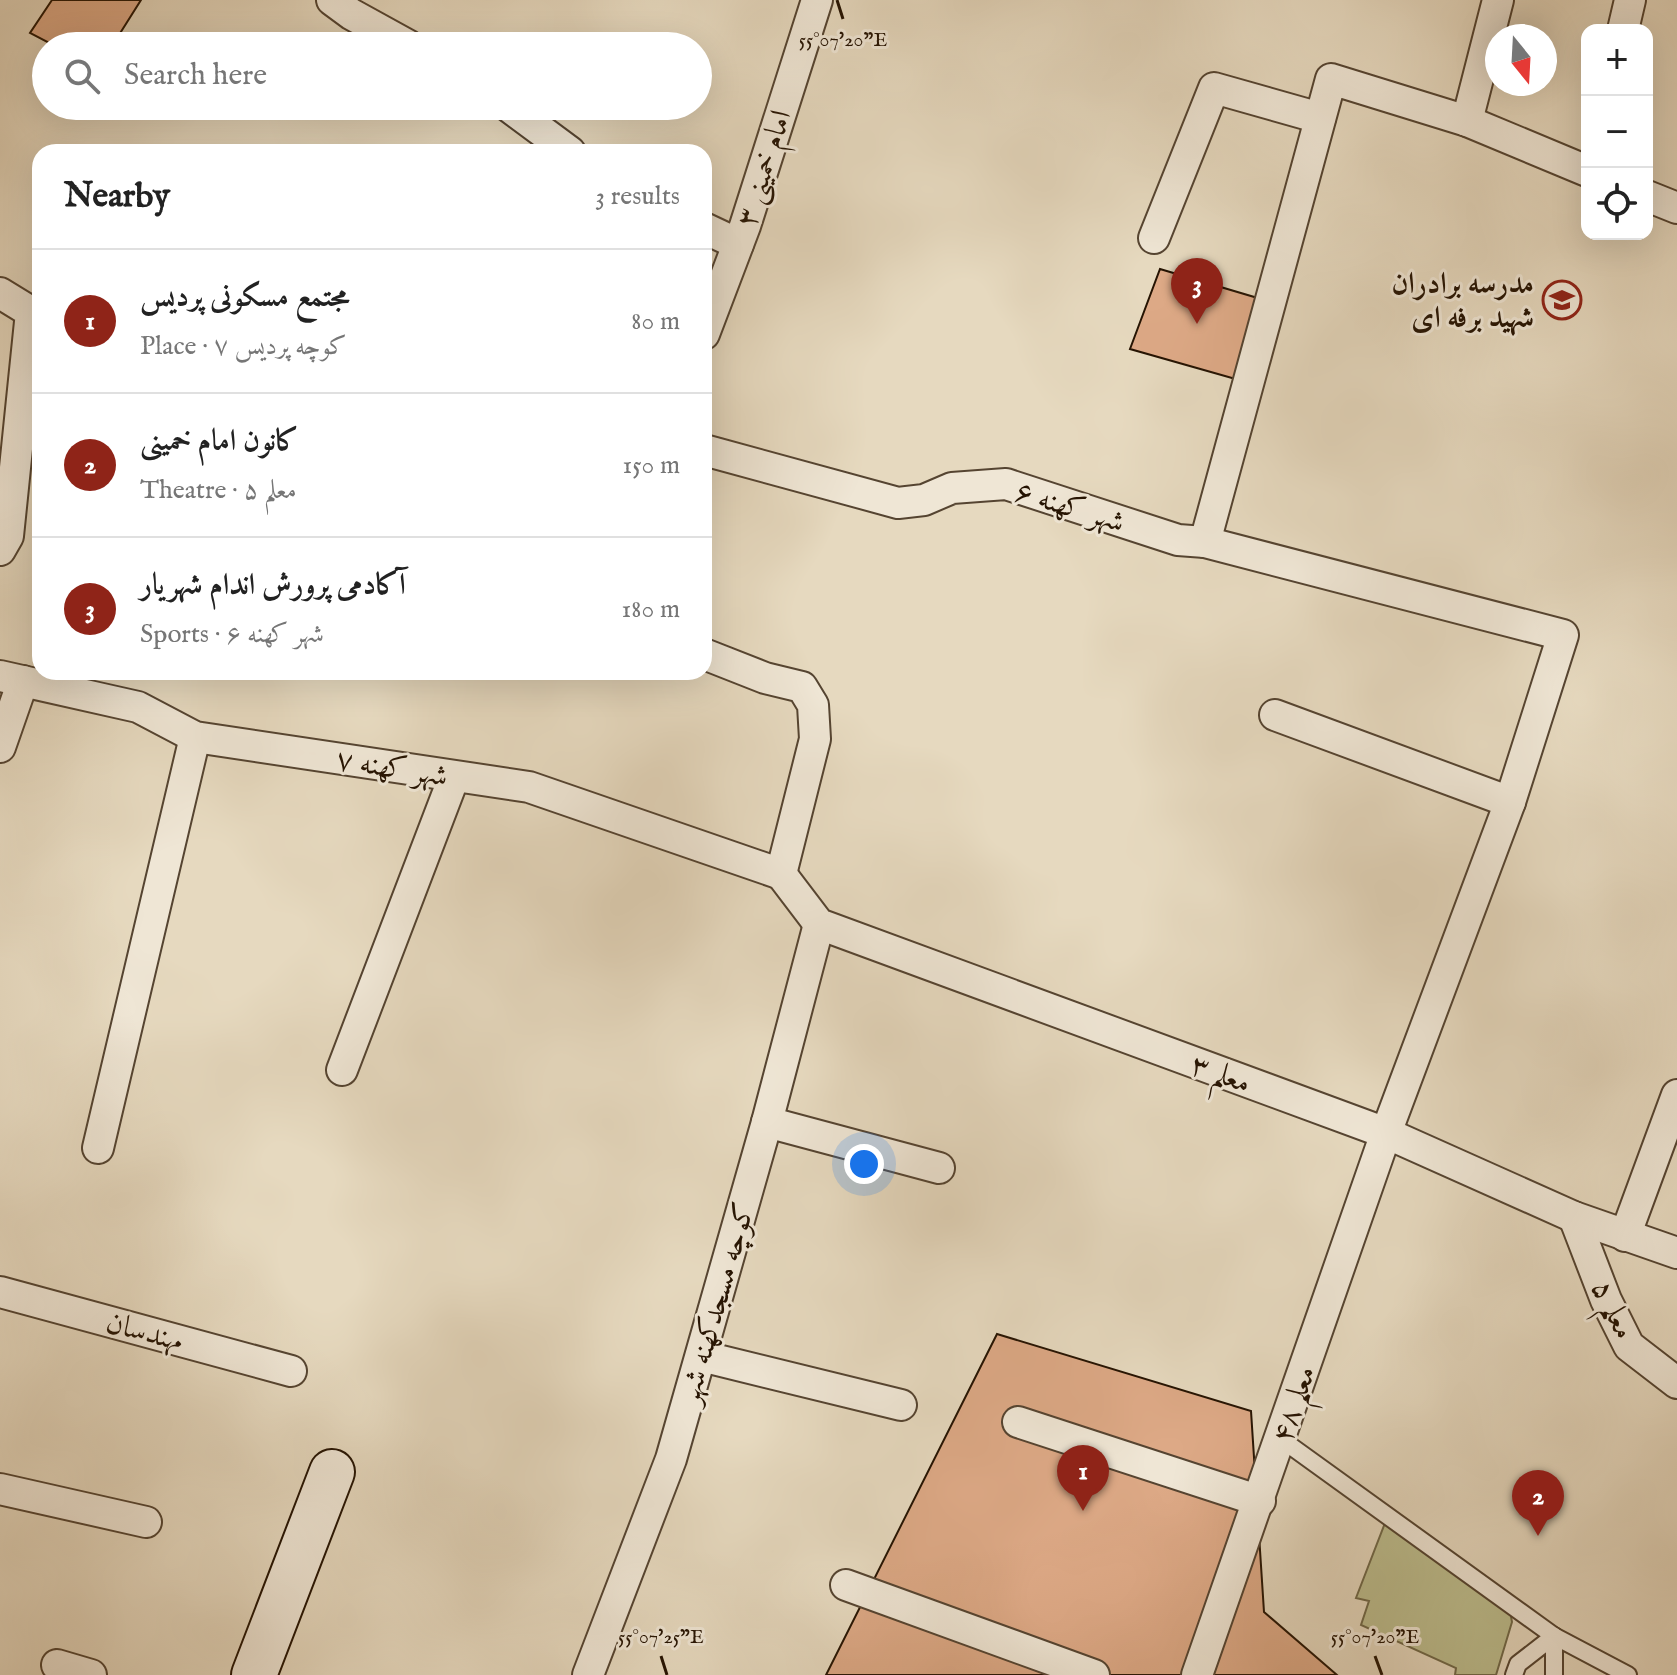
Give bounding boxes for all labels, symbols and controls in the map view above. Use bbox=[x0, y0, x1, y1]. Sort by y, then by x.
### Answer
north arrow bbox=[1485, 24, 1557, 96]
map controls bbox=[1581, 24, 1653, 240]
button: + bbox=[1581, 24, 1653, 96]
text: 55°07'20"E bbox=[799, 28, 887, 53]
search box bbox=[32, 32, 712, 120]
icon: search bbox=[60, 54, 104, 98]
text: Search here bbox=[124, 57, 267, 95]
button: − bbox=[1581, 96, 1653, 168]
street label: امام خمینی ۳ bbox=[728, 106, 806, 233]
button: locate bbox=[1581, 168, 1653, 240]
text: Nearby bbox=[64, 175, 170, 218]
text: 3 results bbox=[595, 180, 680, 213]
pin: 3 bbox=[1171, 258, 1223, 324]
place label: مدرسه برادران شهید برفه ای bbox=[1391, 266, 1534, 338]
text: مجتمع مسکونی پردیس bbox=[140, 279, 349, 317]
school or university icon: مدرسه برادران شهید برفه ای bbox=[1541, 279, 1583, 321]
text: 1 bbox=[85, 305, 95, 338]
text: 80 m bbox=[631, 305, 680, 338]
text: Place · کوچه پردیس ۷ bbox=[140, 330, 347, 363]
text: کانون امام خمینی bbox=[140, 423, 299, 461]
text: 2 bbox=[84, 449, 96, 482]
text: 150 m bbox=[622, 449, 680, 482]
street label: شهر کهنه ۶ bbox=[1010, 473, 1129, 543]
text: Theatre · معلم ۵ bbox=[140, 474, 297, 507]
text: آکادمی پرورش اندام شهریار bbox=[140, 567, 406, 605]
text: 3 bbox=[85, 593, 95, 626]
text: 180 m bbox=[622, 593, 680, 626]
text: Sports · شهر کهنه ۶ bbox=[140, 618, 324, 651]
street label: شهر کهنه ۷ bbox=[333, 741, 450, 797]
street label: معلم ۳ bbox=[1182, 1047, 1256, 1112]
your location bbox=[844, 1144, 884, 1184]
street label: کوچه مسجدکهنه شهر bbox=[670, 1198, 765, 1412]
street label: معلم ۵ bbox=[1574, 1274, 1643, 1350]
street label: مهندسان bbox=[102, 1304, 187, 1361]
street label: معلم ۴۸ bbox=[1264, 1361, 1334, 1451]
pin: 1 bbox=[1057, 1445, 1109, 1511]
pin: 2 bbox=[1512, 1470, 1564, 1536]
text: 55°07'25"E bbox=[618, 1625, 704, 1650]
text: 55°07'20"E bbox=[1331, 1625, 1419, 1650]

